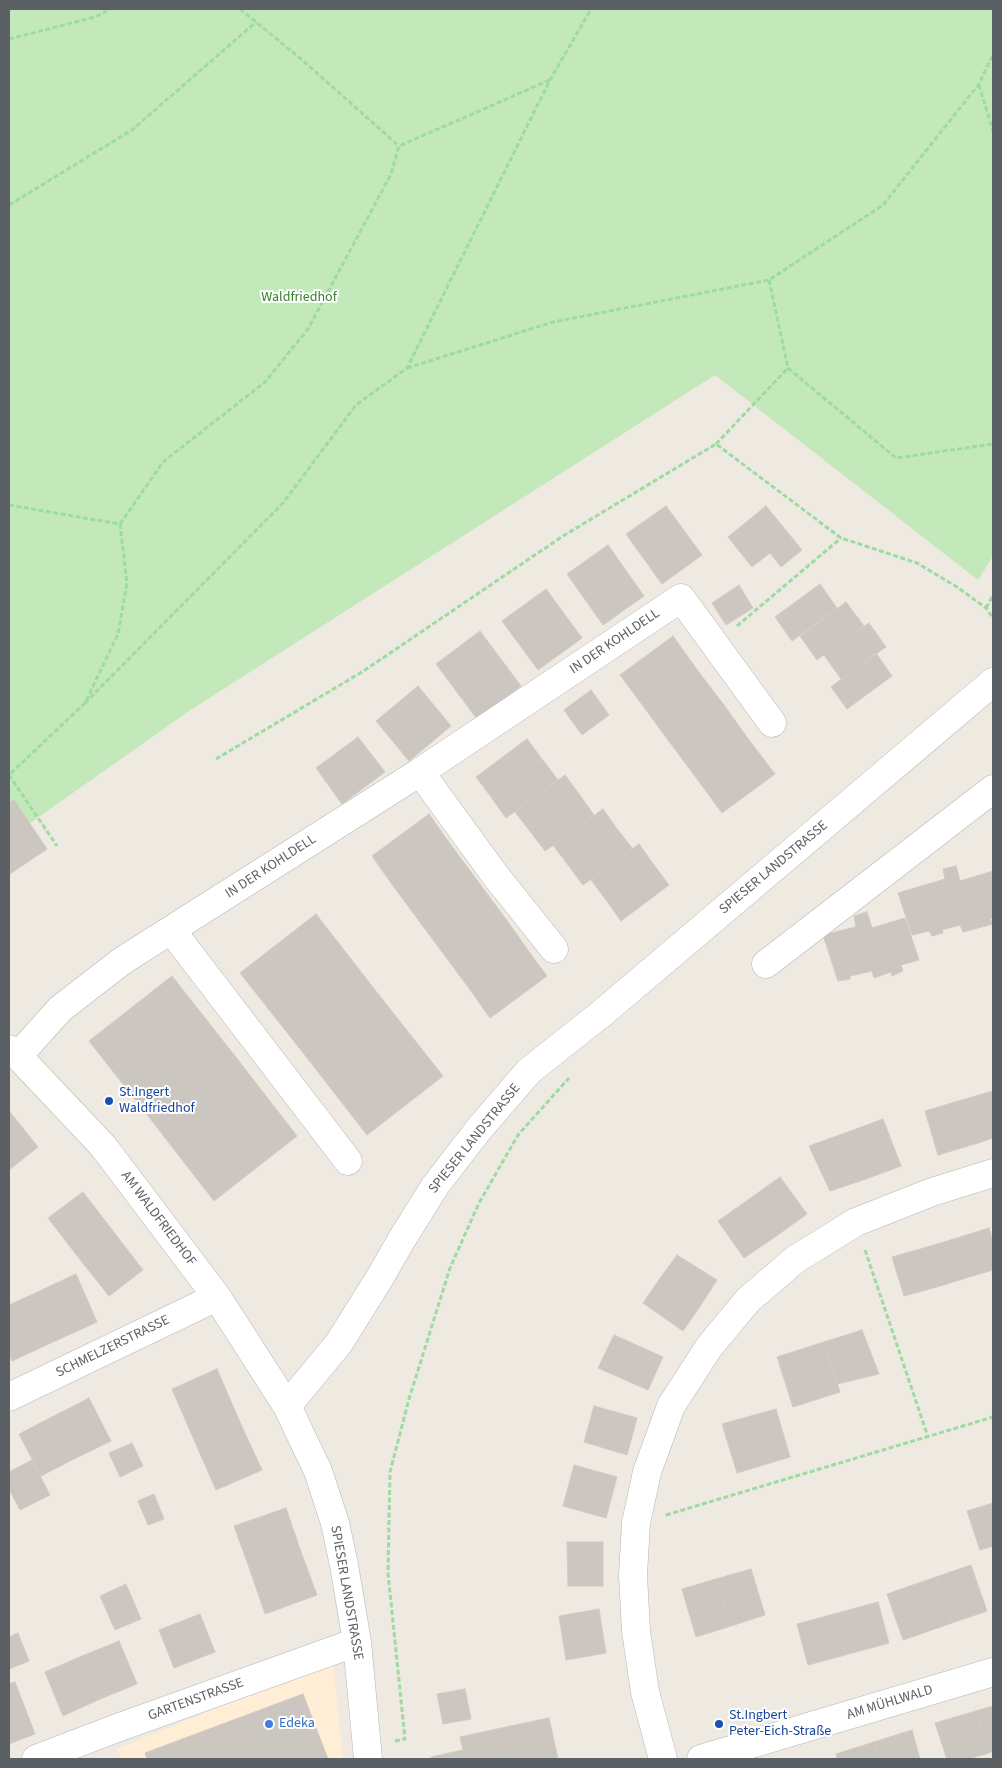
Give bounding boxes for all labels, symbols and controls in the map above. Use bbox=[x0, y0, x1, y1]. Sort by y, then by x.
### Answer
park label: Waldfriedhof bbox=[261, 290, 337, 306]
street label: IN DER KOHLDELL bbox=[567, 606, 663, 678]
street label: SPIESER LANDSTRASSE bbox=[716, 818, 832, 918]
street label: IN DER KOHLDELL bbox=[222, 831, 320, 903]
street label: SPIESER LANDSTRASSE bbox=[426, 1081, 524, 1197]
place label: St.Ingert Waldfriedhof bbox=[119, 1085, 195, 1118]
marker: St.Ingert Waldfriedhof bbox=[103, 1095, 115, 1107]
street label: AM WALDFRIEDHOF bbox=[117, 1168, 199, 1270]
street label: SCHMELZERSTRASSE bbox=[54, 1312, 172, 1382]
street label: SPIESER LANDSTRASSE bbox=[326, 1524, 366, 1662]
street label: GARTENSTRASSE bbox=[146, 1675, 246, 1725]
street label: AM MÜHLWALD bbox=[845, 1682, 935, 1724]
place label: St.Ingbert Peter-Eich-Straße bbox=[729, 1708, 831, 1740]
place label: Edeka bbox=[279, 1716, 315, 1732]
marker: Edeka bbox=[263, 1718, 275, 1730]
marker: St.Ingbert Peter-Eich-Straße bbox=[713, 1718, 725, 1730]

